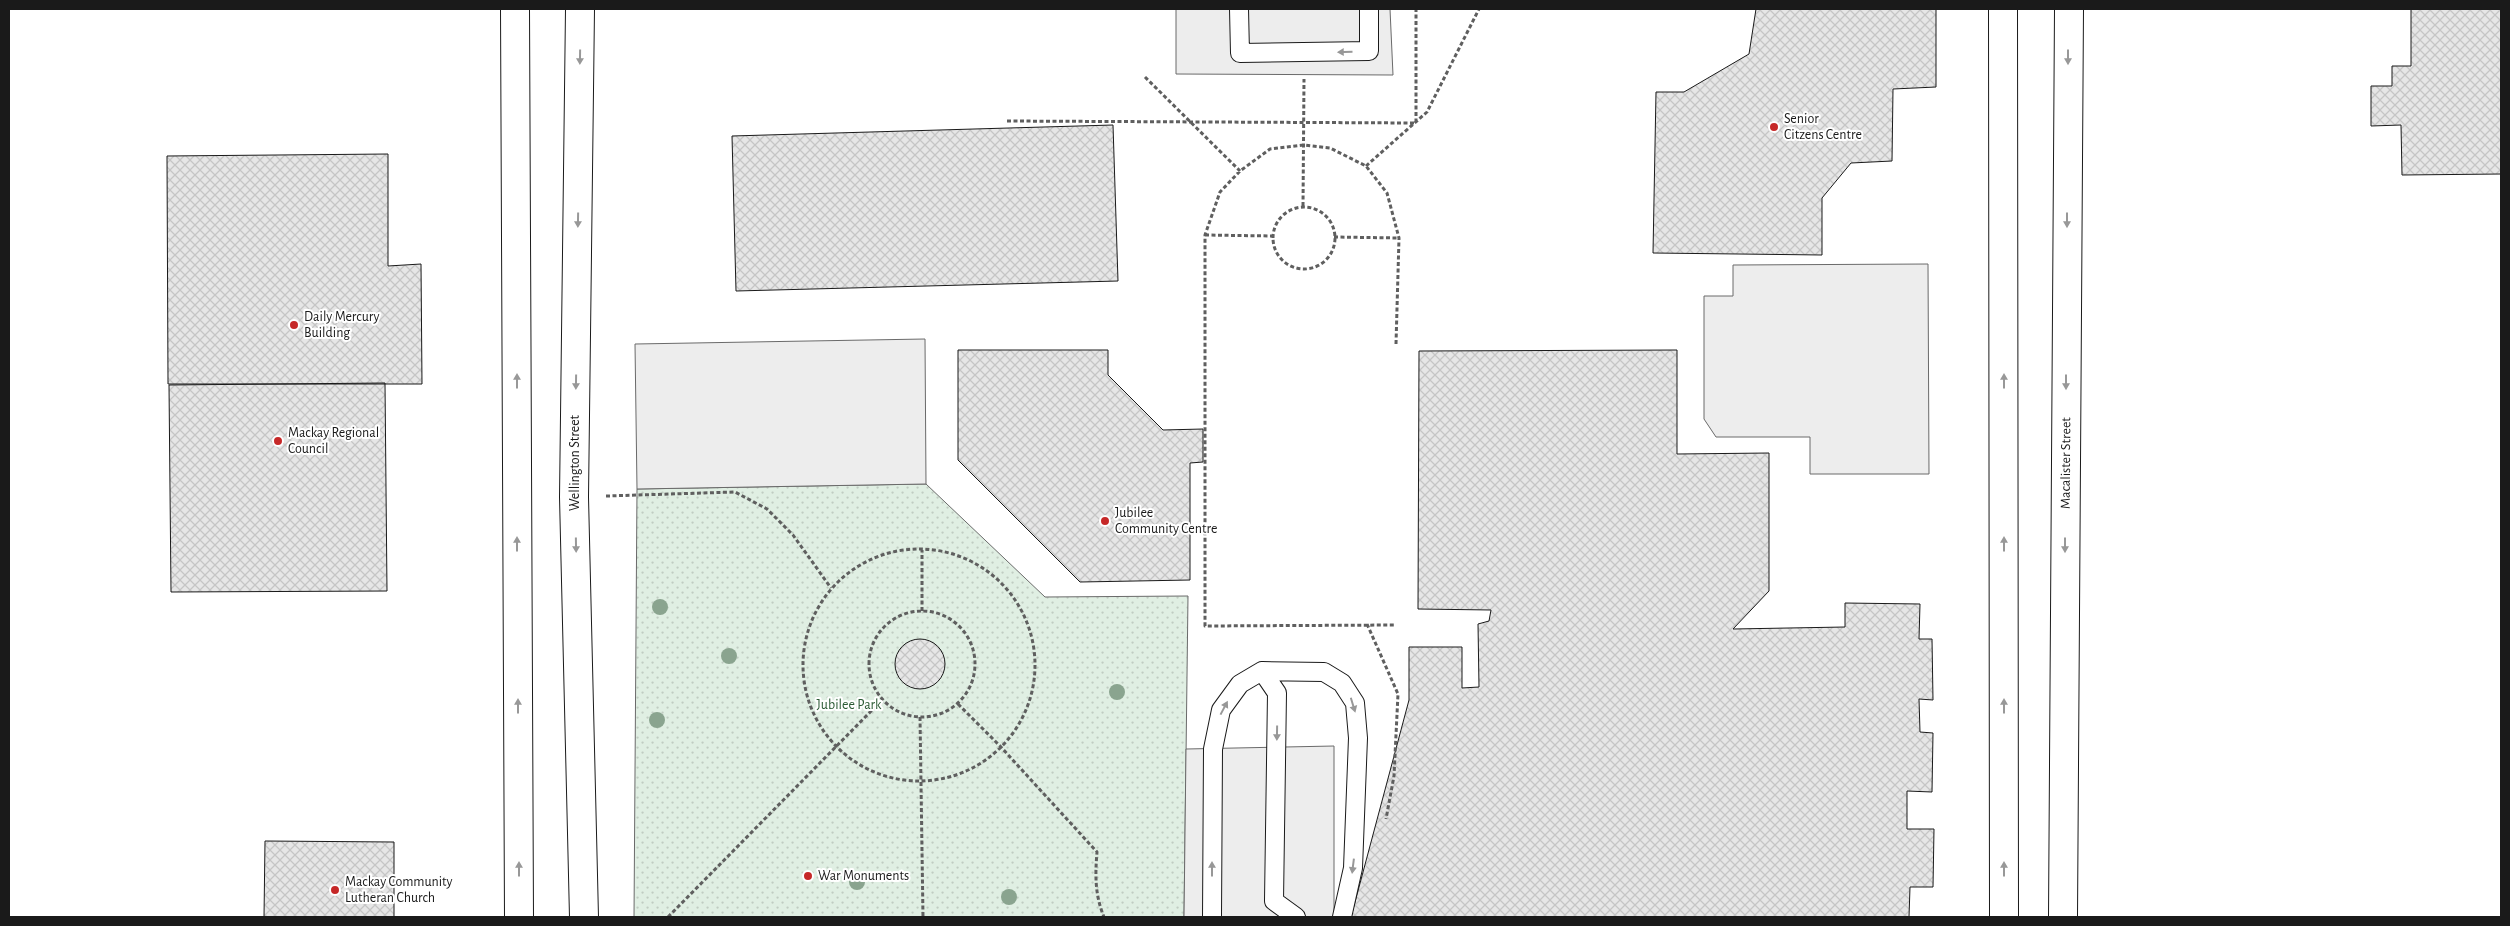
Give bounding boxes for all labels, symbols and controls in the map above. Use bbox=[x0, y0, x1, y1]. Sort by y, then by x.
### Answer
one-way arrow bbox=[1337, 48, 1353, 56]
one-way arrow bbox=[575, 50, 583, 66]
one-way arrow bbox=[2064, 50, 2072, 66]
place label: Senior Citzens Centre bbox=[1784, 112, 1862, 142]
marker: Senior Citzens Centre bbox=[1768, 121, 1780, 133]
one-way arrow bbox=[574, 212, 582, 228]
one-way arrow bbox=[2063, 212, 2071, 228]
place label: Daily Mercury Building bbox=[304, 310, 379, 340]
marker: Daily Mercury Building bbox=[288, 319, 300, 331]
one-way arrow bbox=[513, 373, 521, 389]
one-way arrow bbox=[2000, 373, 2008, 389]
one-way arrow bbox=[572, 375, 580, 391]
one-way arrow bbox=[2062, 375, 2070, 391]
street label: Wellington Street bbox=[568, 414, 582, 511]
street label: Macalister Street bbox=[2059, 417, 2073, 509]
place label: Mackay Regional Council bbox=[288, 426, 379, 456]
marker: Mackay Regional Council bbox=[272, 435, 284, 447]
place label: Jubilee Community Centre bbox=[1115, 506, 1217, 536]
marker: Jubilee Community Centre bbox=[1099, 515, 1111, 527]
one-way arrow bbox=[513, 535, 521, 551]
one-way arrow bbox=[2000, 535, 2008, 551]
one-way arrow bbox=[572, 537, 580, 553]
one-way arrow bbox=[2061, 537, 2069, 553]
one-way arrow bbox=[514, 698, 522, 714]
park label: Jubilee Park bbox=[817, 698, 882, 712]
one-way arrow bbox=[1350, 698, 1358, 713]
one-way arrow bbox=[2000, 698, 2008, 714]
one-way arrow bbox=[1220, 700, 1228, 715]
one-way arrow bbox=[1273, 725, 1281, 741]
one-way arrow bbox=[1349, 859, 1357, 875]
one-way arrow bbox=[515, 860, 523, 876]
one-way arrow bbox=[1208, 860, 1216, 876]
one-way arrow bbox=[2000, 860, 2008, 876]
place label: War Monuments bbox=[818, 869, 909, 883]
marker: War Monuments bbox=[802, 870, 814, 882]
place label: Mackay Community Lutheran Church bbox=[345, 875, 452, 905]
marker: Mackay Community Lutheran Church bbox=[329, 884, 341, 896]

